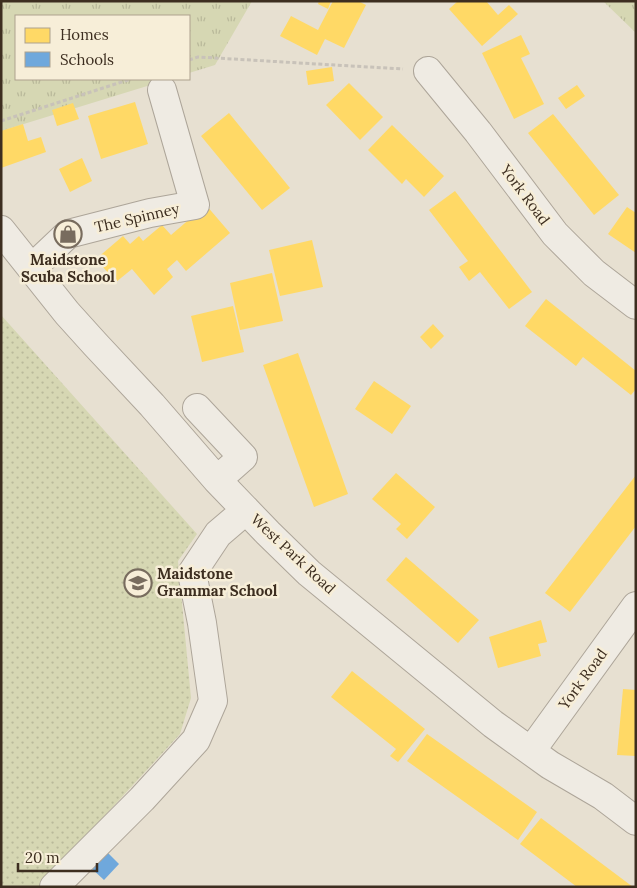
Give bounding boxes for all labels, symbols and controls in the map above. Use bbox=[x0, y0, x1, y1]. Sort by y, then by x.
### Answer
legend bbox=[15, 15, 190, 80]
text: Homes bbox=[60, 25, 109, 44]
text: Schools bbox=[60, 50, 114, 69]
street label: York Road bbox=[496, 160, 554, 229]
street label: The Spinney bbox=[93, 199, 181, 236]
shop icon: Maidstone Scuba School bbox=[53, 219, 83, 249]
place label: Maidstone Scuba School bbox=[21, 250, 115, 286]
street label: West Park Road bbox=[247, 509, 340, 598]
place label: Maidstone Grammar School bbox=[157, 564, 278, 600]
school or university icon: Maidstone Grammar School bbox=[123, 568, 153, 598]
street label: York Road bbox=[554, 645, 611, 714]
scale bar bbox=[18, 840, 96, 872]
text: 20 m bbox=[25, 848, 60, 867]

